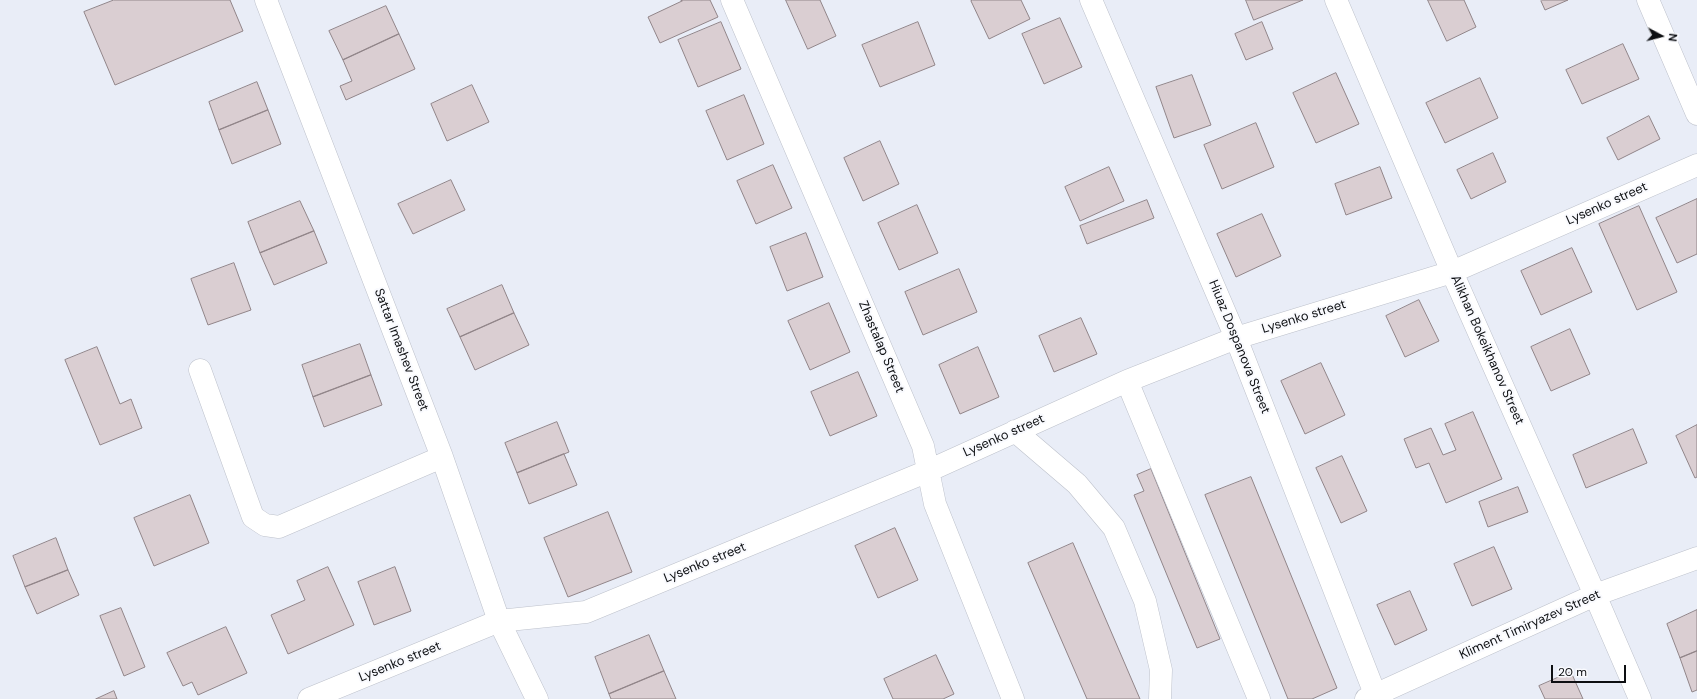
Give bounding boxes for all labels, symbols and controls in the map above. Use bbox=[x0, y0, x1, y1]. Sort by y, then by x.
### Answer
north arrow bbox=[1641, 16, 1681, 56]
text: N bbox=[1665, 33, 1680, 42]
street label: Lysenko street bbox=[1564, 179, 1650, 229]
street label: Alikhan Bokeikhanov Street bbox=[1447, 273, 1527, 427]
street label: Hiuaz Dospanova Street bbox=[1205, 278, 1273, 416]
street label: Sattar Imashev Street bbox=[370, 287, 432, 413]
street label: Lysenko street bbox=[1260, 297, 1348, 337]
street label: Zhastalap Street bbox=[855, 299, 907, 395]
street label: Lysenko street bbox=[961, 411, 1047, 461]
street label: Lysenko street bbox=[662, 539, 748, 587]
street label: Kliment Timiryazev Street bbox=[1457, 587, 1603, 663]
street label: Lysenko street bbox=[357, 638, 443, 686]
scale bar bbox=[1553, 657, 1628, 683]
text: 20 m bbox=[1558, 664, 1587, 680]

